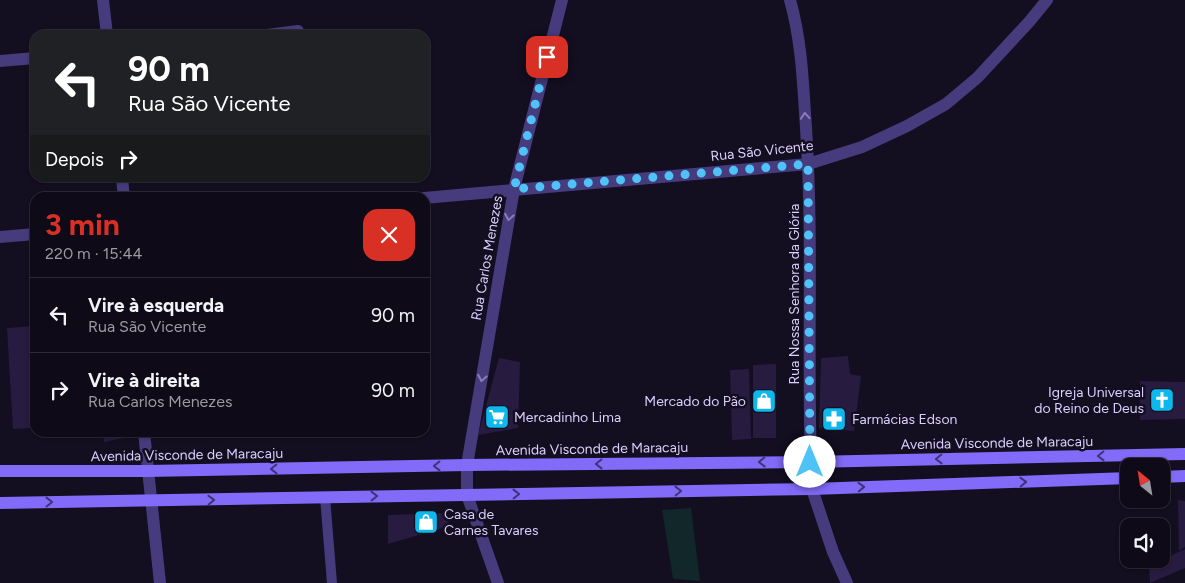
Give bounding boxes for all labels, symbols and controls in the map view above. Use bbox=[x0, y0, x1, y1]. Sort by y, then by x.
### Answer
pin bbox=[526, 36, 568, 78]
icon: arrive bbox=[533, 43, 561, 71]
text: 90 m bbox=[128, 48, 210, 90]
icon: left bbox=[45, 50, 110, 115]
text: Rua São Vicente bbox=[128, 90, 290, 117]
one-way arrow bbox=[800, 111, 811, 119]
street label: Rua São Vicente bbox=[710, 137, 815, 165]
icon: right bbox=[114, 145, 142, 173]
text: Depois bbox=[45, 148, 104, 171]
street label: Rua Carlos Menezes bbox=[468, 194, 506, 322]
street label: Rua Nossa Senhora da Glória bbox=[786, 204, 803, 384]
text: 3 min bbox=[45, 206, 120, 243]
button: close bbox=[363, 209, 415, 261]
one-way arrow bbox=[504, 213, 514, 222]
text: 220 m · 15:44 bbox=[45, 244, 142, 263]
text: Vire à esquerda bbox=[88, 294, 224, 317]
icon: left bbox=[45, 301, 73, 329]
text: 90 m bbox=[371, 304, 415, 327]
text: Rua São Vicente bbox=[88, 317, 206, 336]
text: Vire à direita bbox=[88, 369, 200, 392]
one-way arrow bbox=[477, 373, 487, 382]
icon: right bbox=[45, 376, 73, 404]
text: 90 m bbox=[371, 379, 415, 402]
place label: Igreja Universal do Reino de Deus bbox=[1034, 384, 1144, 417]
church icon: Igreja Universal do Reino de Deus bbox=[1149, 387, 1175, 413]
shop icon: Mercado do Pão bbox=[751, 388, 777, 414]
text: Rua Carlos Menezes bbox=[88, 392, 232, 411]
place label: Mercado do Pão bbox=[644, 393, 746, 410]
supermarket icon: Mercadinho Lima bbox=[484, 404, 510, 430]
pharmacy icon: Farmácias Edson bbox=[821, 406, 847, 432]
place label: Mercadinho Lima bbox=[514, 409, 621, 426]
place label: Farmácias Edson bbox=[852, 411, 958, 428]
street label: Avenida Visconde de Maracaju bbox=[901, 433, 1093, 453]
position arrow bbox=[783, 435, 835, 487]
street label: Avenida Visconde de Maracaju bbox=[496, 439, 688, 459]
street label: Avenida Visconde de Maracaju bbox=[91, 445, 283, 465]
one-way arrow bbox=[1097, 451, 1105, 461]
one-way arrow bbox=[935, 454, 942, 464]
one-way arrow bbox=[757, 457, 765, 467]
north arrow bbox=[1120, 458, 1170, 508]
map controls bbox=[1120, 458, 1170, 568]
one-way arrow bbox=[595, 459, 602, 469]
one-way arrow bbox=[432, 461, 440, 471]
one-way arrow bbox=[270, 464, 278, 474]
one-way arrow bbox=[1019, 476, 1027, 487]
one-way arrow bbox=[857, 482, 865, 493]
one-way arrow bbox=[675, 486, 683, 496]
one-way arrow bbox=[512, 489, 520, 499]
one-way arrow bbox=[370, 491, 378, 501]
one-way arrow bbox=[207, 494, 215, 505]
one-way arrow bbox=[45, 497, 53, 507]
place label: Casa de Carnes Tavares bbox=[444, 506, 538, 539]
shop icon: Casa de Carnes Tavares bbox=[413, 509, 439, 535]
button: sound bbox=[1120, 518, 1170, 568]

